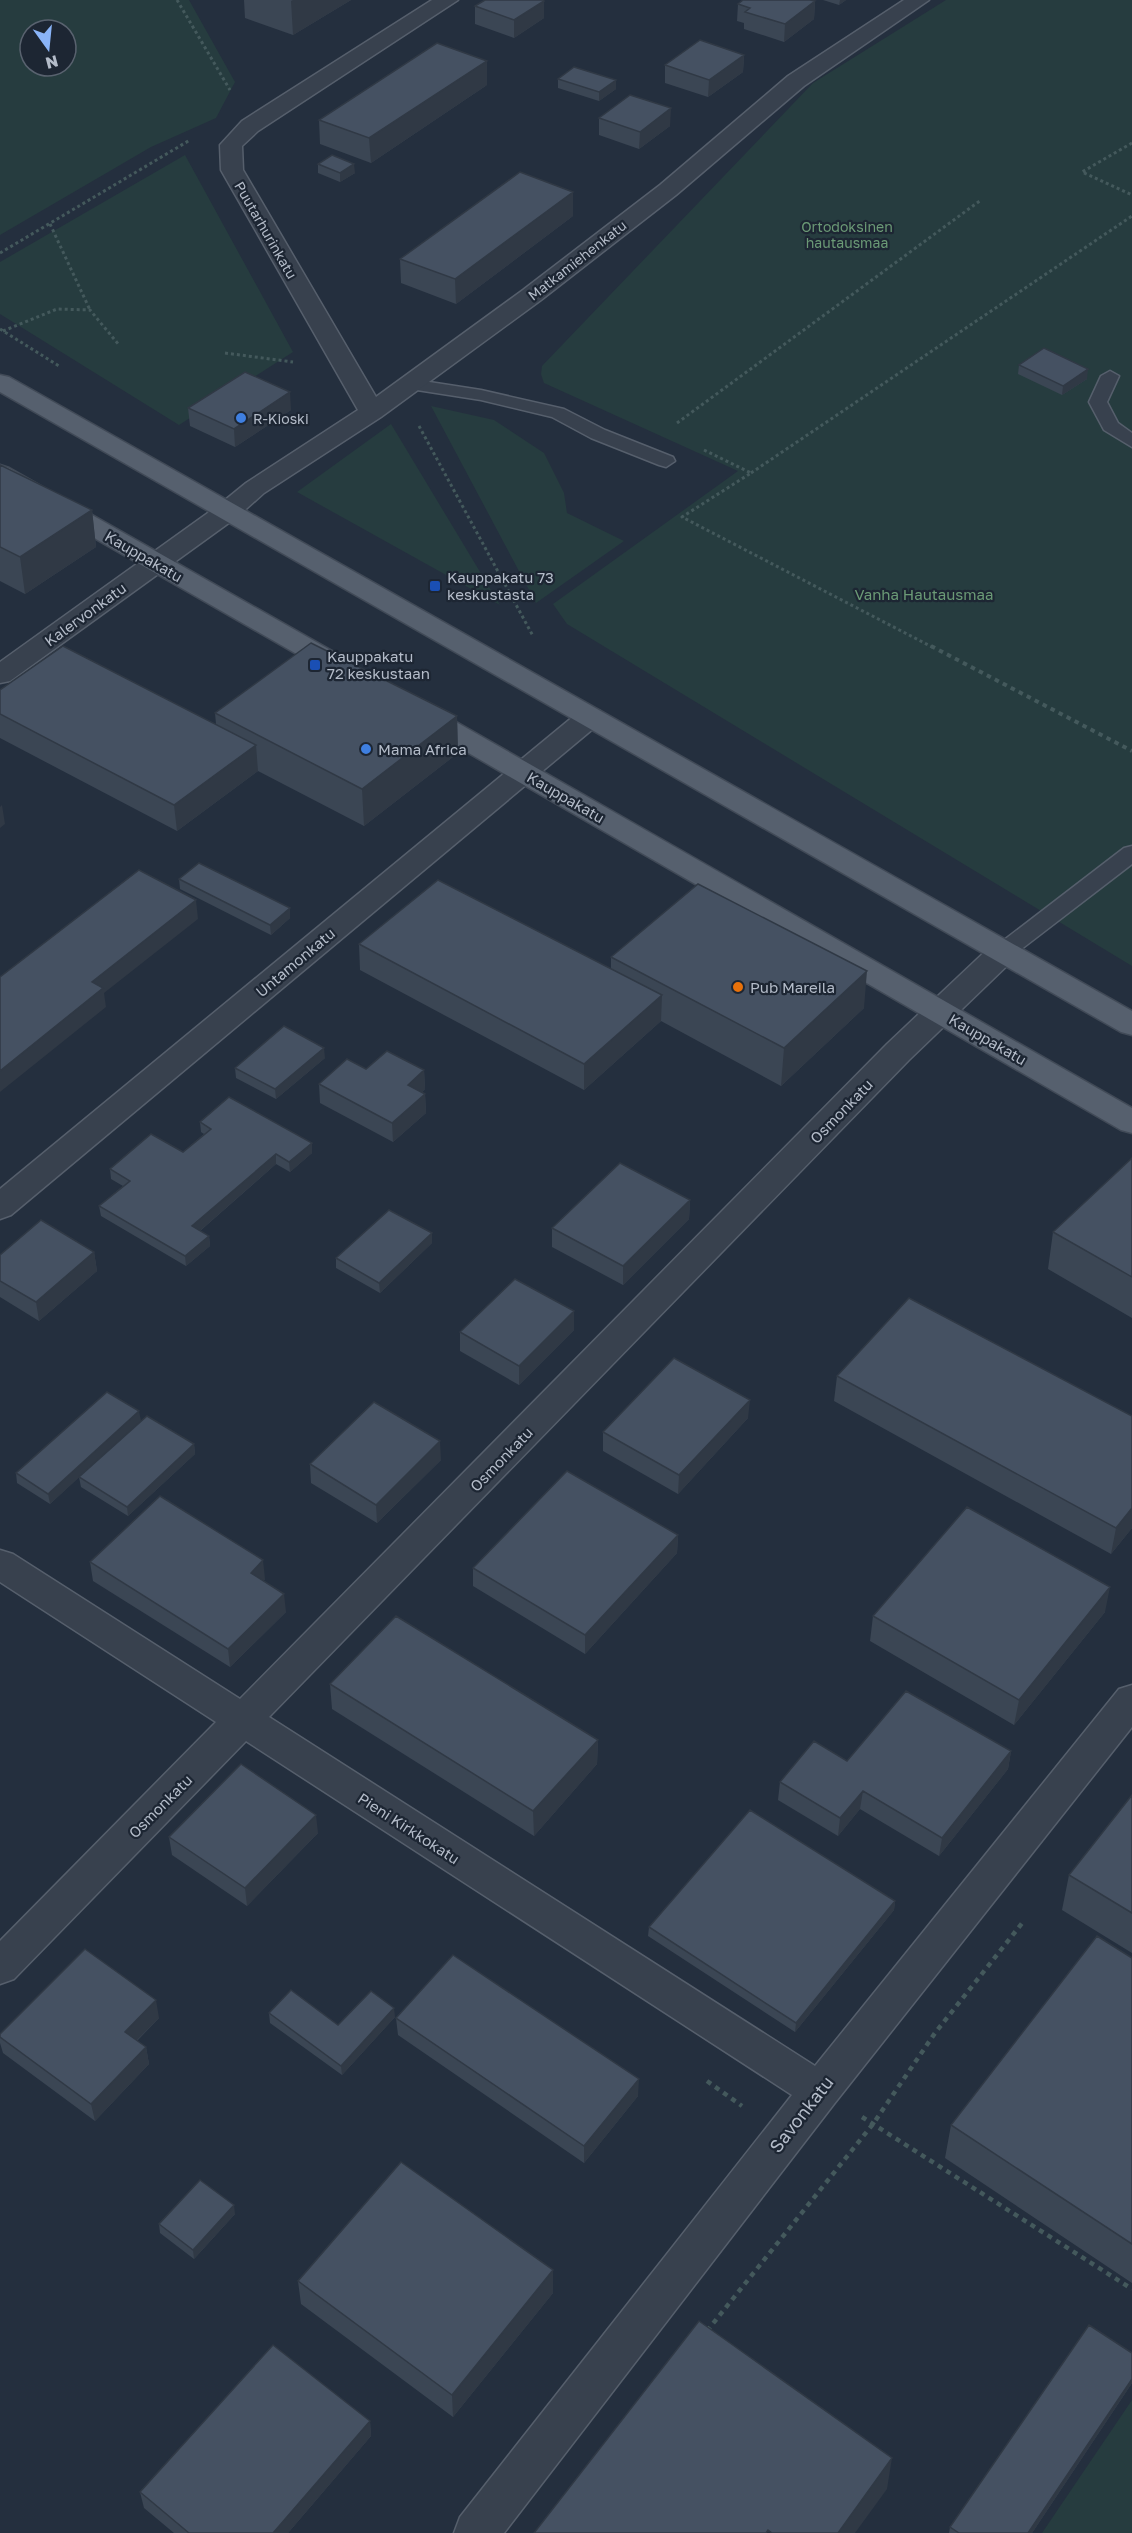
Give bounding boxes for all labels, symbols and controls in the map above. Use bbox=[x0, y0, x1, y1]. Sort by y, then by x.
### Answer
north arrow bbox=[18, 18, 78, 78]
text: N bbox=[43, 51, 60, 74]
street label: Puutarhurinkatu bbox=[231, 178, 301, 282]
street label: Matkamiehenkatu bbox=[524, 216, 630, 304]
park label: Ortodoksinen hautausmaa bbox=[801, 218, 893, 251]
place label: R-Kioski bbox=[253, 410, 309, 427]
marker: R-Kioski bbox=[234, 411, 248, 425]
street label: Kauppakatu bbox=[102, 527, 186, 585]
place label: Kauppakatu 73 keskustasta bbox=[447, 568, 554, 603]
street label: Kalervonkatu bbox=[41, 578, 129, 650]
marker: Kauppakatu 73 keskustasta bbox=[428, 579, 442, 593]
park label: Vanha Hautausmaa bbox=[855, 585, 993, 603]
place label: Kauppakatu 72 keskustaan bbox=[327, 647, 430, 682]
marker: Kauppakatu 72 keskustaan bbox=[308, 658, 322, 672]
place label: Mama Africa bbox=[378, 740, 467, 758]
marker: Mama Africa bbox=[359, 742, 373, 756]
street label: Kauppakatu bbox=[524, 768, 608, 826]
street label: Untamonkatu bbox=[252, 924, 338, 1000]
place label: Pub Mareila bbox=[750, 978, 835, 996]
marker: Pub Mareila bbox=[731, 980, 745, 994]
street label: Kauppakatu bbox=[946, 1010, 1030, 1068]
street label: Osmonkatu bbox=[806, 1075, 876, 1147]
street label: Osmonkatu bbox=[466, 1423, 536, 1495]
street label: Osmonkatu bbox=[125, 1771, 195, 1841]
street label: Pieni Kirkkokatu bbox=[355, 1789, 463, 1867]
street label: Savonkatu bbox=[764, 2071, 838, 2157]

